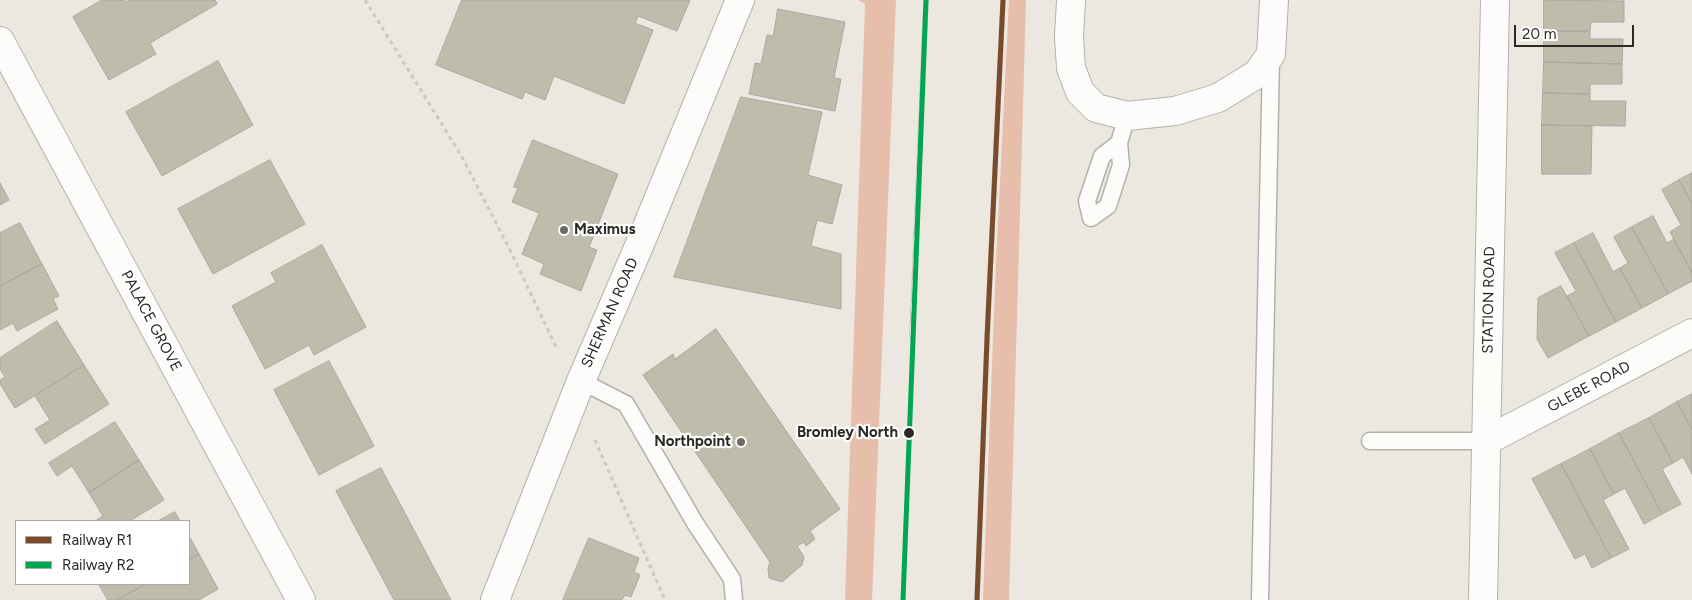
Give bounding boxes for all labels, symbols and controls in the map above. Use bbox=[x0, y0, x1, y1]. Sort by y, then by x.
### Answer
scale bar bbox=[1517, 15, 1637, 47]
text: 20 m bbox=[1522, 25, 1556, 43]
place label: Maximus bbox=[574, 221, 635, 239]
marker: Maximus bbox=[558, 224, 570, 236]
street label: STATION ROAD bbox=[1479, 246, 1499, 354]
street label: SHERMAN ROAD bbox=[578, 255, 642, 371]
street label: PALACE GROVE bbox=[117, 268, 185, 374]
street label: GLEBE ROAD bbox=[1544, 358, 1634, 416]
place label: Bromley North bbox=[797, 424, 898, 442]
marker: Bromley North bbox=[902, 426, 916, 440]
place label: Northpoint bbox=[654, 433, 731, 451]
marker: Northpoint bbox=[735, 436, 747, 448]
legend bbox=[15, 520, 190, 585]
text: Railway R1 bbox=[62, 531, 132, 549]
text: Railway R2 bbox=[62, 556, 134, 574]

